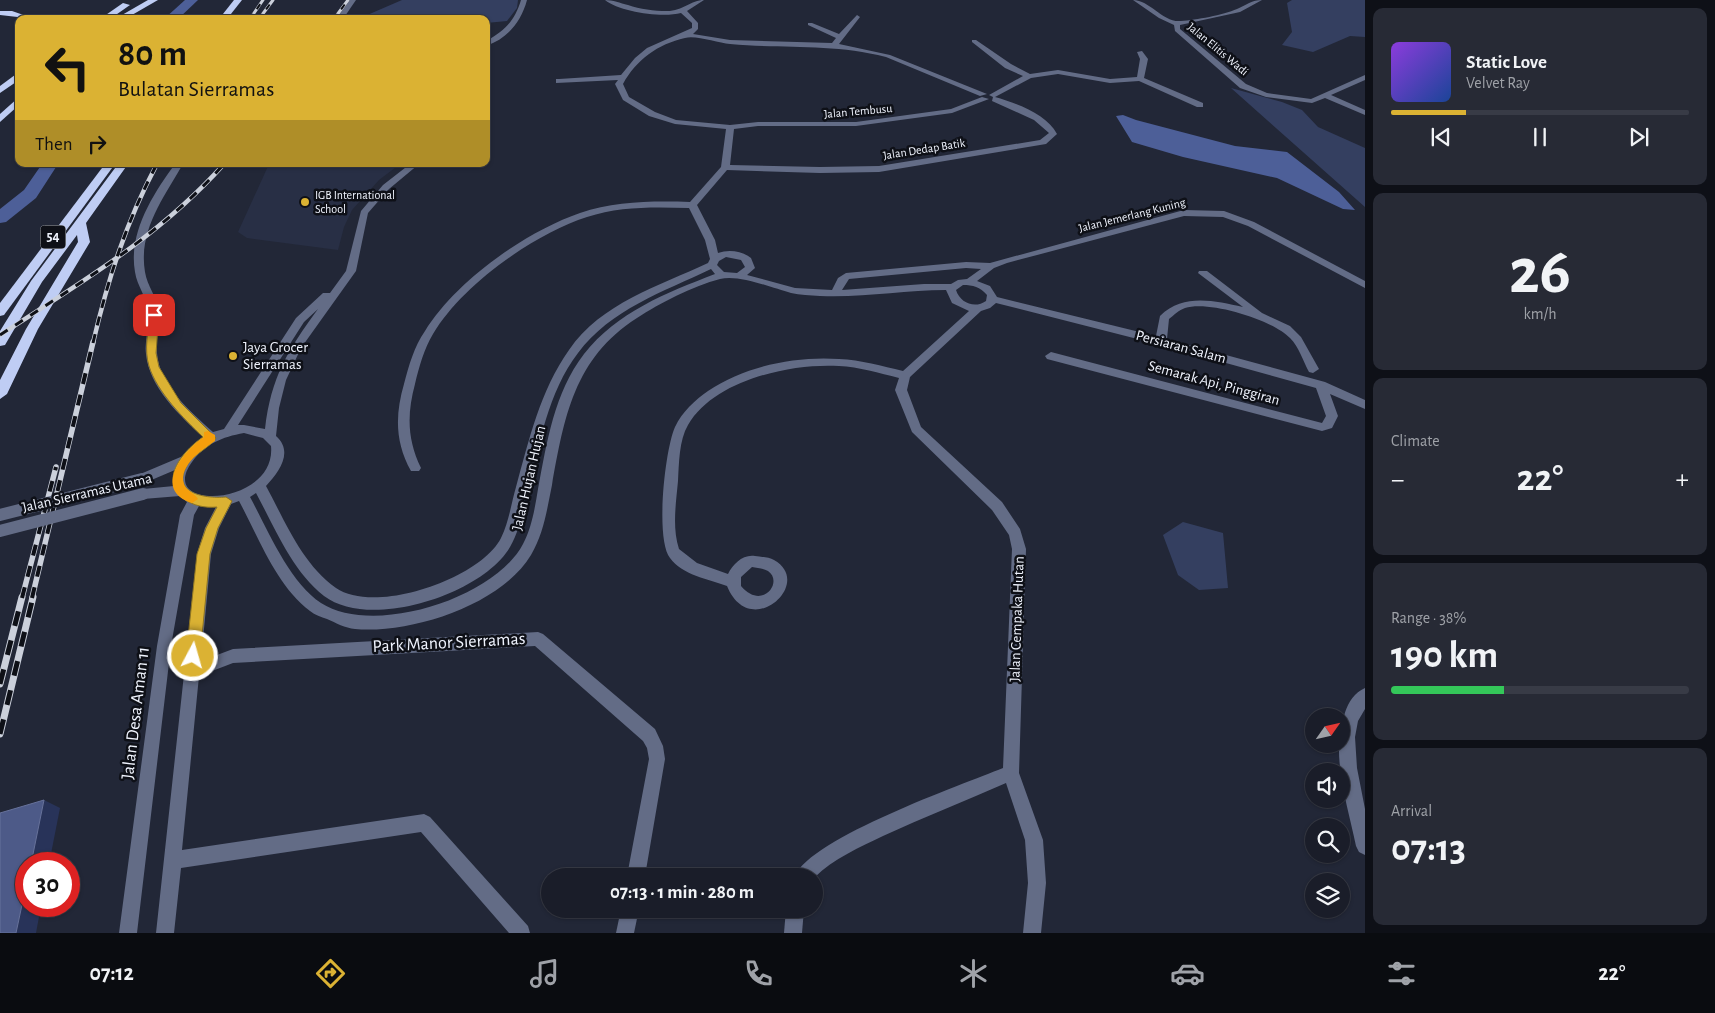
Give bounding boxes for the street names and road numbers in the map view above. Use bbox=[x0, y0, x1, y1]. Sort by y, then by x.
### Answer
street label: Jalan Elitis Wadi bbox=[1185, 20, 1251, 78]
street label: Jalan Tembusu bbox=[823, 102, 893, 120]
street label: Jalan Dedap Batik bbox=[882, 137, 966, 161]
street label: Jalan Jemerlang Kuning bbox=[1077, 196, 1187, 234]
road number: 54 bbox=[40, 226, 66, 248]
street label: Persiaran Salam bbox=[1134, 328, 1228, 366]
street label: Semarak Api, Pinggiran bbox=[1147, 358, 1281, 408]
street label: Jalan Hujan Hujan bbox=[510, 424, 548, 532]
street label: Jalan Sierramas Utama bbox=[21, 471, 153, 515]
street label: Jalan Cempaka Hutan bbox=[1007, 556, 1027, 682]
street label: Park Manor Sierramas bbox=[372, 630, 526, 656]
street label: Jalan Desa Aman 11 bbox=[119, 646, 153, 780]

